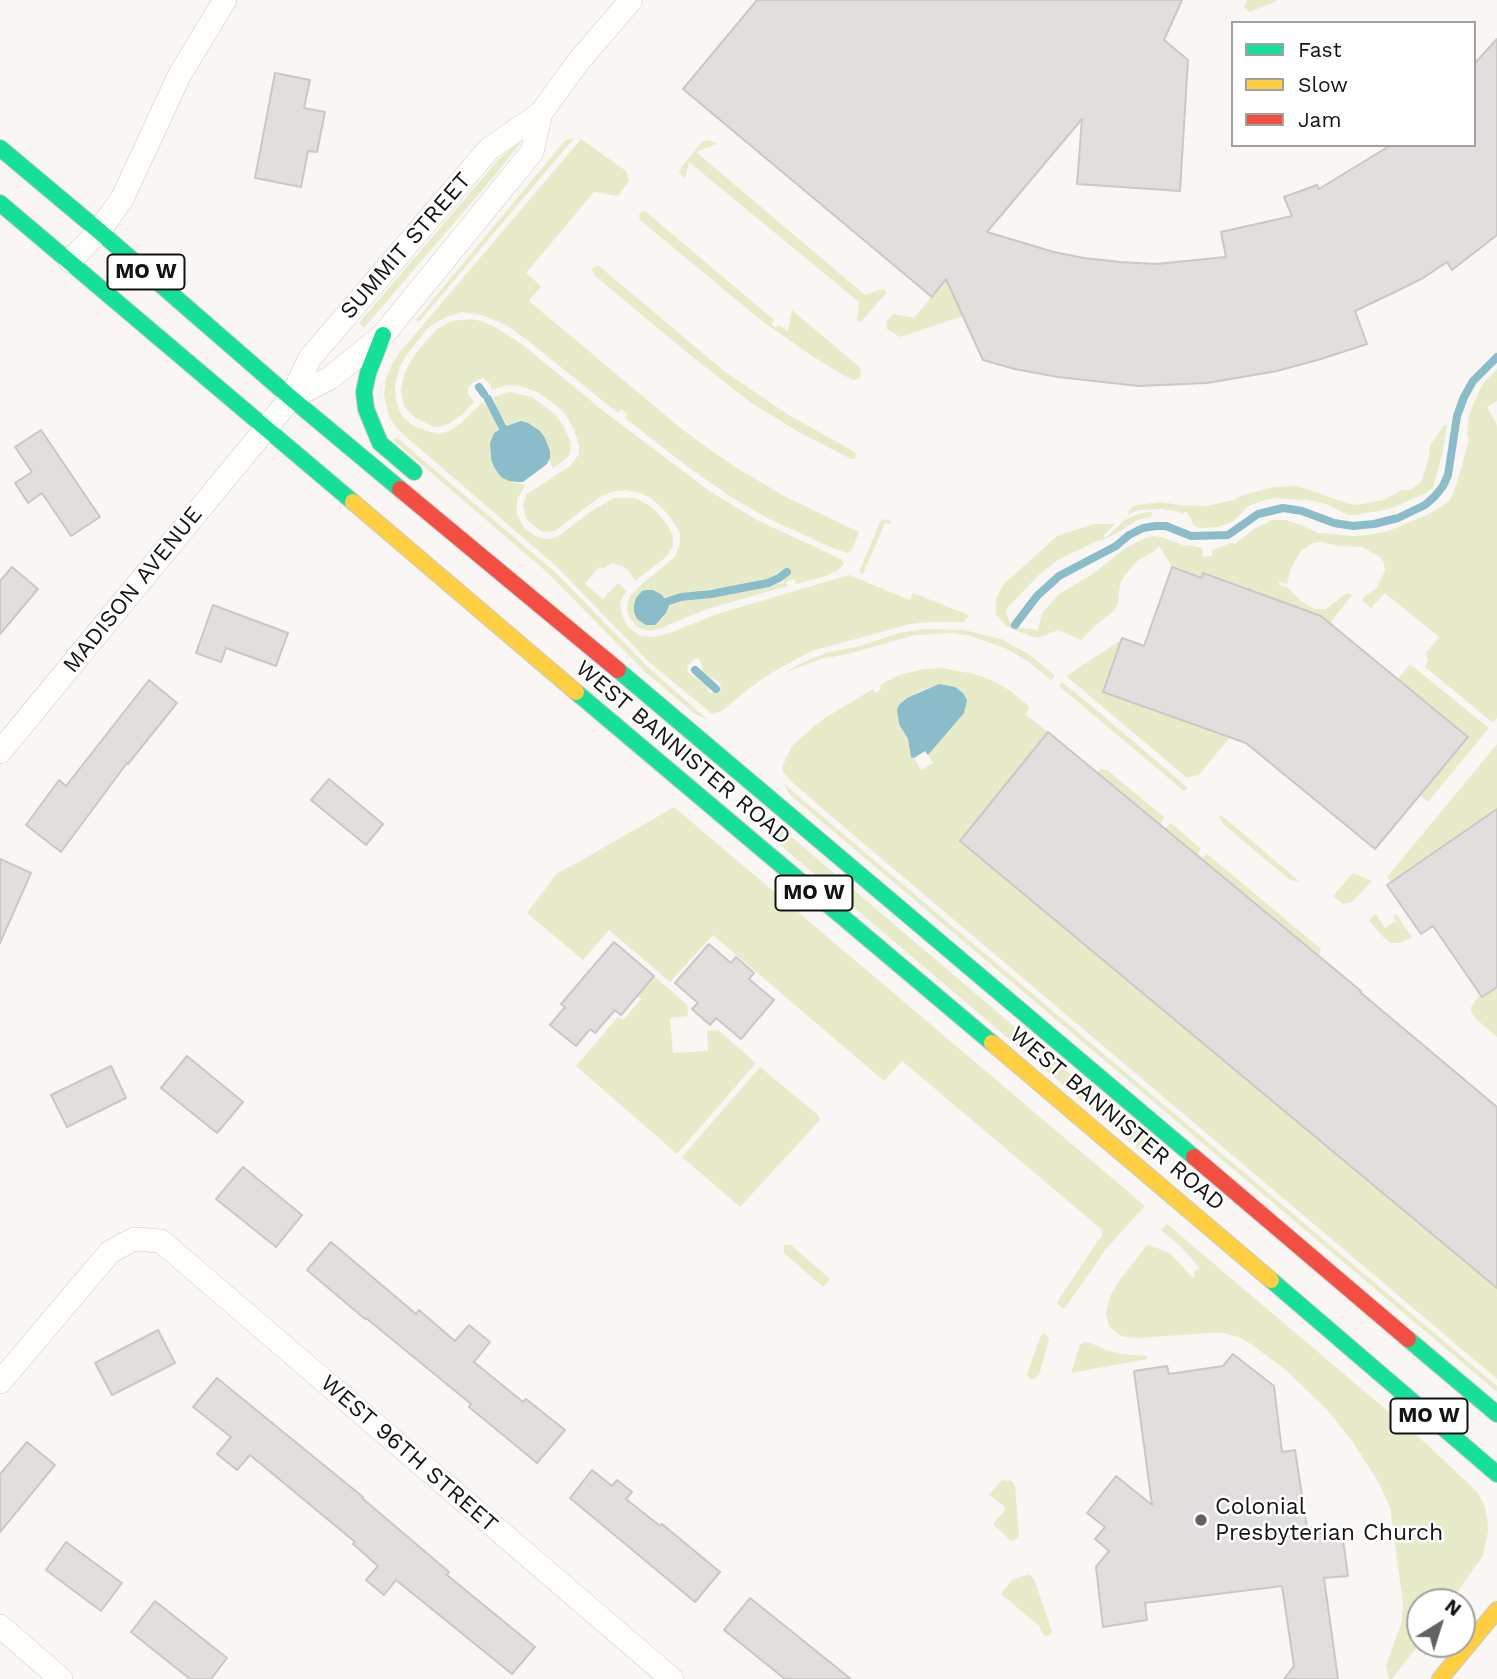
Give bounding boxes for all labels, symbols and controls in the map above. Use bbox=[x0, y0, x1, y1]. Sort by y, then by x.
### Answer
legend bbox=[1231, 21, 1476, 147]
text: Fast bbox=[1298, 37, 1342, 62]
text: Slow bbox=[1298, 72, 1348, 97]
text: Jam bbox=[1298, 107, 1341, 132]
street label: SUMMIT STREET bbox=[335, 167, 477, 325]
road number: MO W bbox=[108, 254, 184, 290]
street label: MADISON AVENUE bbox=[57, 501, 209, 679]
street label: WEST BANNISTER ROAD bbox=[570, 655, 796, 851]
road number: MO W bbox=[776, 876, 852, 910]
street label: WEST BANNISTER ROAD bbox=[1004, 1021, 1230, 1217]
street label: WEST 96TH STREET bbox=[315, 1370, 503, 1538]
road number: MO W bbox=[1390, 1398, 1468, 1434]
place label: Colonial Presbyterian Church bbox=[1215, 1493, 1443, 1547]
marker: Colonial Presbyterian Church bbox=[1193, 1512, 1209, 1528]
north arrow bbox=[1406, 1588, 1476, 1658]
text: N bbox=[1440, 1594, 1466, 1621]

